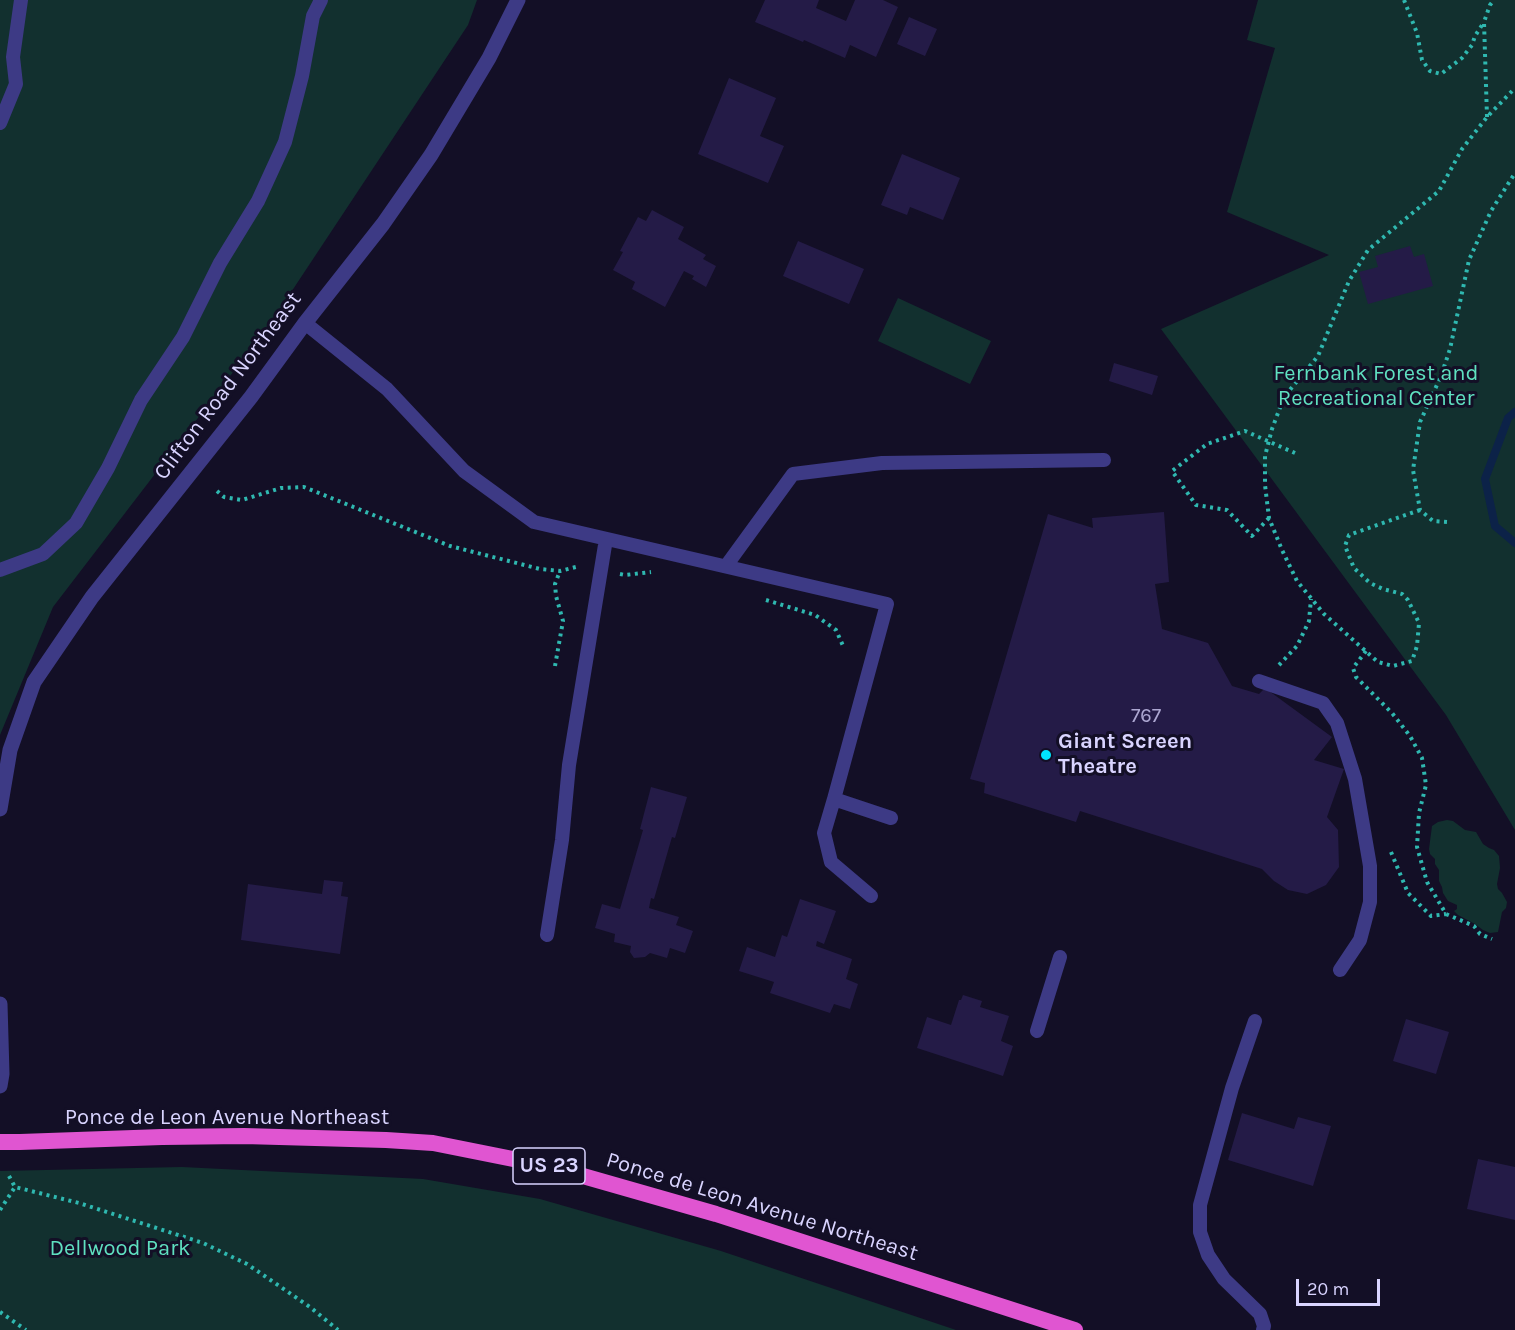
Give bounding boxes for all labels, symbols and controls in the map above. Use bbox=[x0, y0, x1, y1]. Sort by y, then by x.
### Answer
street label: Clifton Road Northeast bbox=[149, 287, 307, 485]
park label: Fernbank Forest and Recreational Center bbox=[1273, 361, 1479, 412]
house number: 767 bbox=[1131, 704, 1161, 728]
place label: Giant Screen Theatre bbox=[1058, 729, 1192, 780]
marker: Giant Screen Theatre bbox=[1039, 748, 1053, 762]
street label: Ponce de Leon Avenue Northeast bbox=[65, 1105, 389, 1131]
street label: Ponce de Leon Avenue Northeast bbox=[603, 1147, 921, 1267]
road number: US 23 bbox=[513, 1148, 585, 1184]
park label: Dellwood Park bbox=[49, 1236, 191, 1262]
scale bar bbox=[1299, 1267, 1383, 1305]
text: 20 m bbox=[1307, 1278, 1349, 1300]

